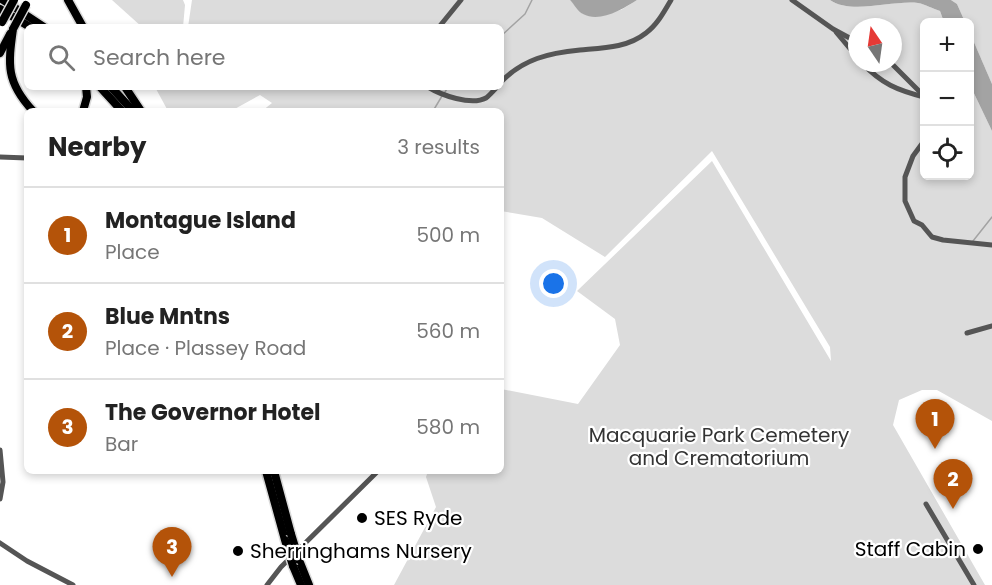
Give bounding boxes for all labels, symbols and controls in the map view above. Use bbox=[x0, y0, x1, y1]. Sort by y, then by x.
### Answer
north arrow bbox=[848, 18, 902, 72]
map controls bbox=[920, 18, 974, 180]
button: + bbox=[920, 18, 974, 72]
search box bbox=[24, 24, 504, 90]
icon: search bbox=[45, 41, 78, 74]
text: Search here bbox=[93, 42, 226, 73]
button: − bbox=[920, 72, 974, 126]
button: locate bbox=[920, 126, 974, 180]
text: Nearby bbox=[48, 129, 146, 165]
text: 3 results bbox=[397, 133, 480, 161]
text: Montague Island bbox=[105, 205, 296, 236]
text: 1 bbox=[64, 221, 71, 249]
text: 500 m bbox=[416, 221, 480, 249]
text: Place bbox=[105, 238, 160, 266]
your location bbox=[539, 269, 568, 298]
text: Blue Mntns bbox=[105, 301, 230, 332]
text: 2 bbox=[62, 317, 73, 345]
text: 560 m bbox=[416, 317, 480, 345]
text: Place · Plassey Road bbox=[105, 334, 306, 362]
text: The Governor Hotel bbox=[105, 397, 321, 428]
pin: 1 bbox=[916, 400, 954, 449]
text: 3 bbox=[61, 413, 74, 441]
text: 580 m bbox=[416, 413, 480, 441]
park label: Macquarie Park Cemetery and Crematorium bbox=[589, 421, 849, 472]
text: Bar bbox=[105, 430, 138, 458]
pin: 2 bbox=[934, 460, 972, 509]
place label: SES Ryde bbox=[374, 504, 462, 532]
marker: SES Ryde bbox=[355, 511, 369, 525]
pin: 3 bbox=[152, 528, 192, 577]
place label: Staff Cabin bbox=[855, 535, 966, 563]
place label: Sherringhams Nursery bbox=[250, 537, 472, 565]
marker: Staff Cabin bbox=[971, 542, 985, 556]
marker: Sherringhams Nursery bbox=[231, 544, 245, 558]

